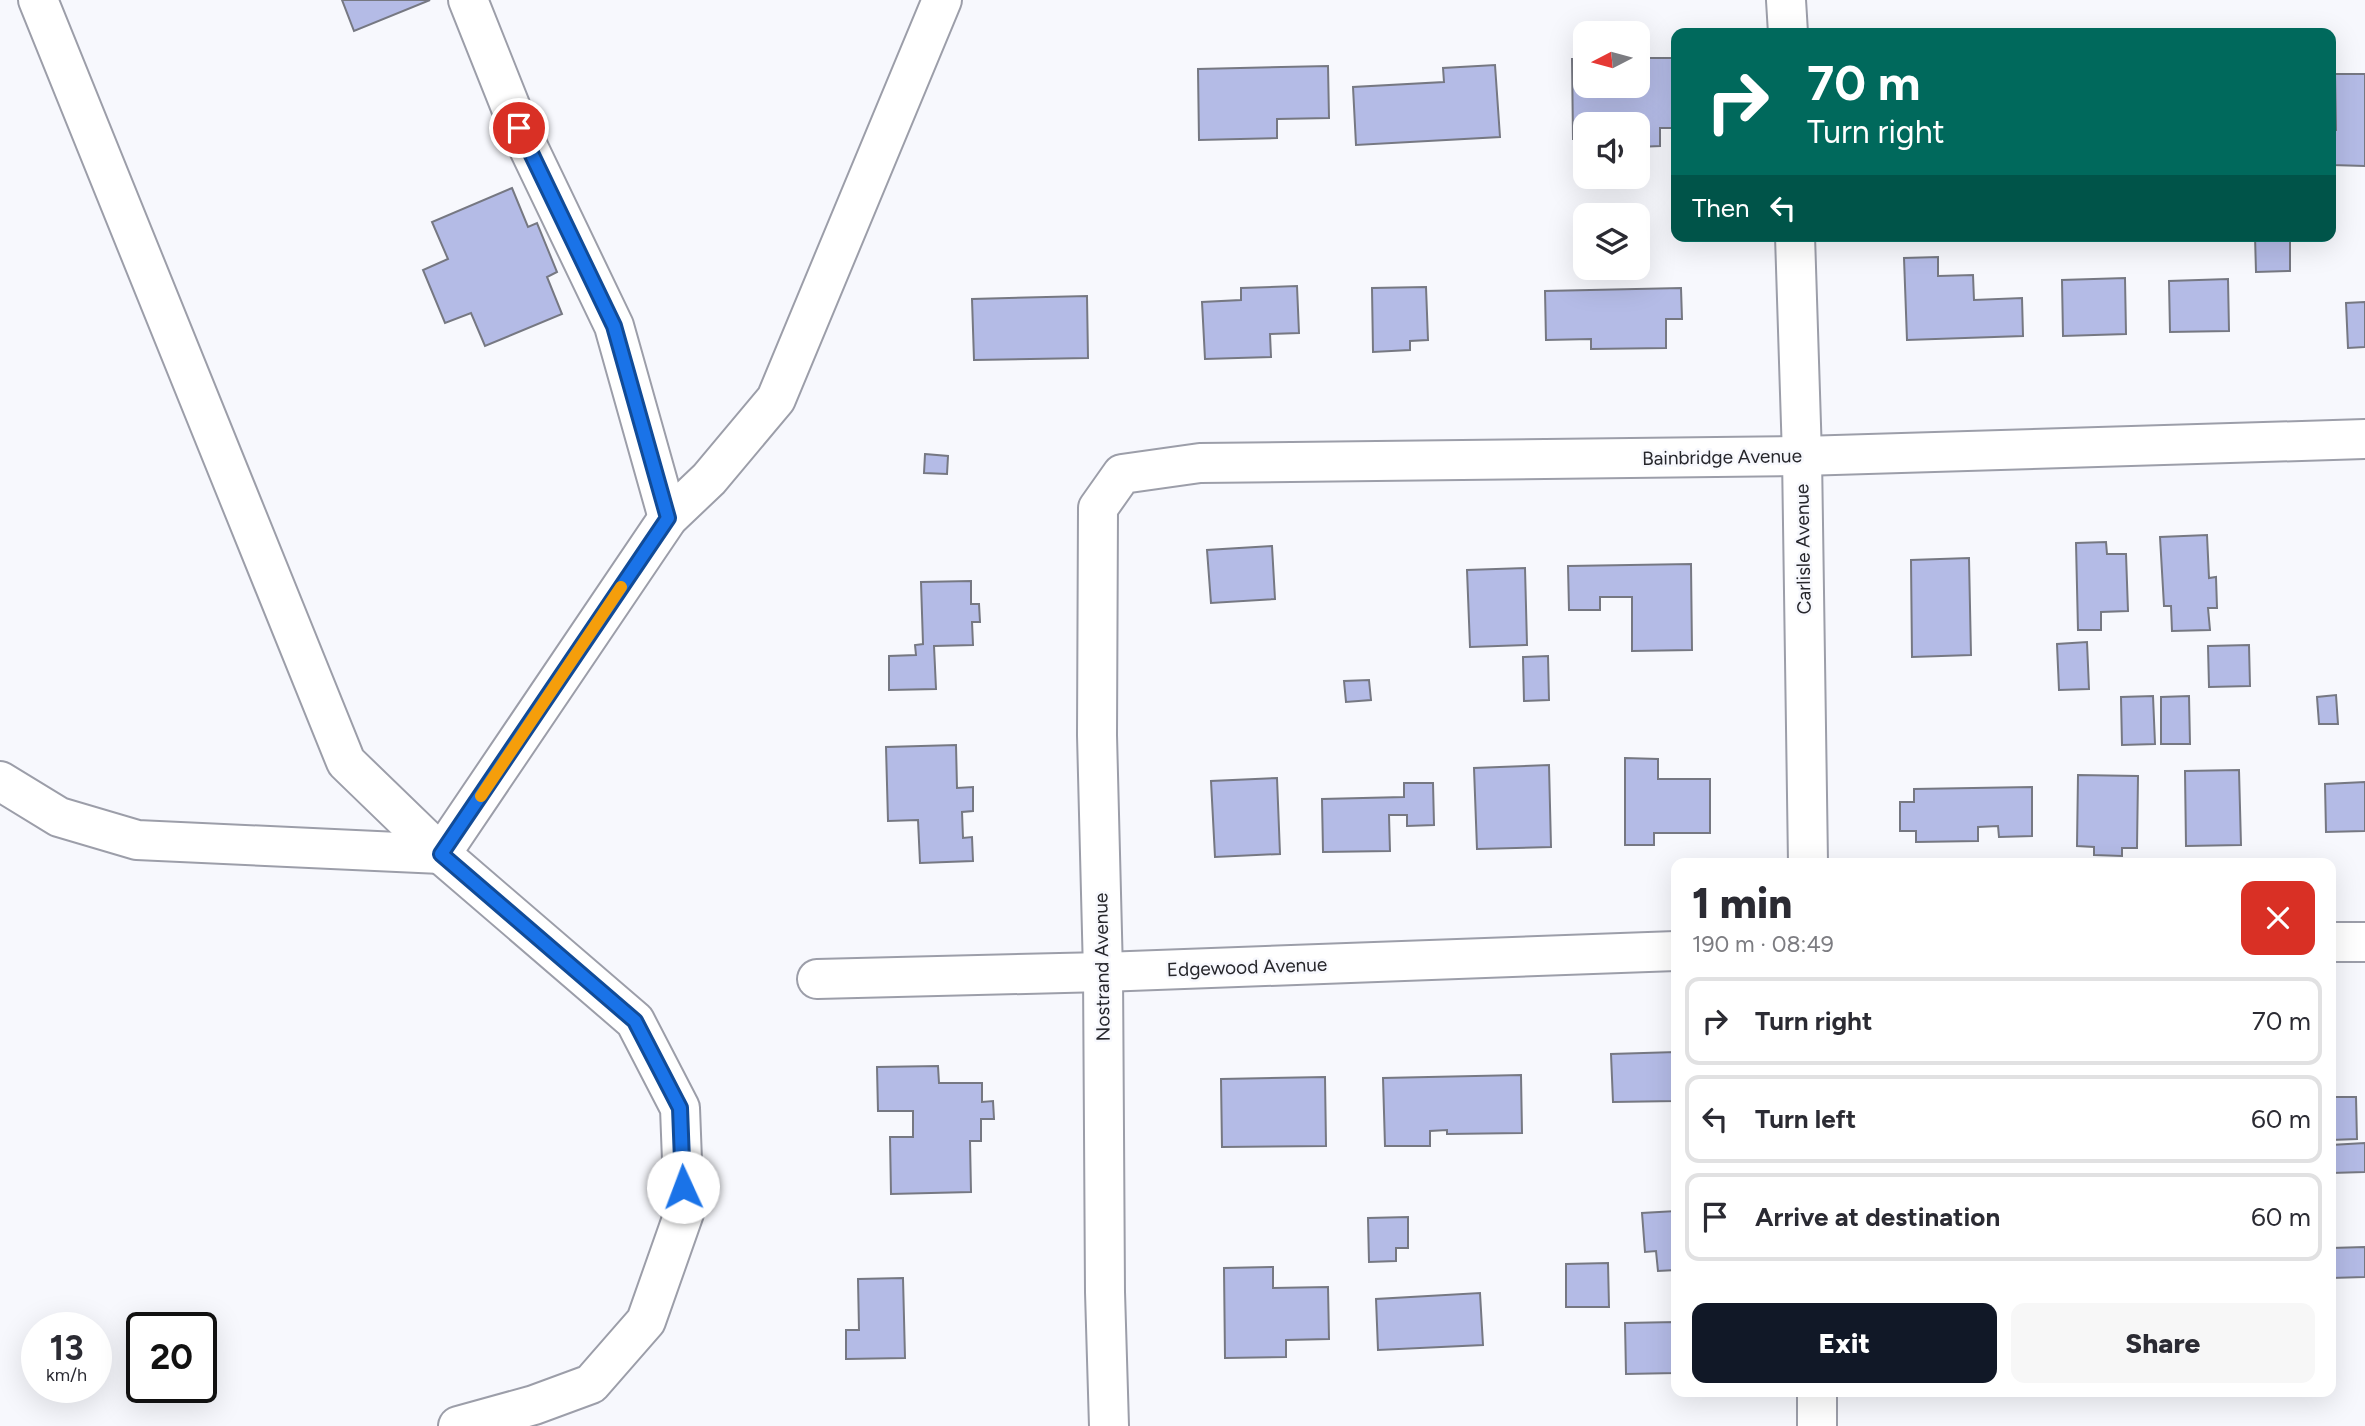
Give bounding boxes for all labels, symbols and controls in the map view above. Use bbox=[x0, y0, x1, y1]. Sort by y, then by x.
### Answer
north arrow bbox=[1573, 21, 1650, 98]
map controls bbox=[1573, 21, 1650, 280]
text: 70 m bbox=[1807, 53, 1920, 112]
icon: right bbox=[1692, 56, 1783, 147]
pin bbox=[489, 98, 549, 158]
icon: arrive bbox=[500, 109, 538, 147]
button: sound bbox=[1573, 112, 1650, 189]
text: Turn right bbox=[1807, 113, 1945, 151]
icon: left bbox=[1764, 189, 1802, 227]
text: Then bbox=[1692, 192, 1750, 224]
button: layers bbox=[1573, 203, 1650, 280]
street label: Bainbridge Avenue bbox=[1642, 444, 1802, 470]
street label: Carlisle Avenue bbox=[1790, 483, 1816, 615]
text: 1 min bbox=[1692, 878, 1792, 929]
button: close bbox=[2241, 881, 2315, 955]
street label: Nostrand Avenue bbox=[1089, 893, 1115, 1041]
text: 190 m · 08:49 bbox=[1692, 930, 1834, 958]
street label: Edgewood Avenue bbox=[1166, 953, 1328, 981]
icon: right bbox=[1696, 1002, 1734, 1040]
text: Turn right bbox=[1755, 1005, 1872, 1037]
text: 70 m bbox=[2252, 1005, 2311, 1037]
icon: left bbox=[1696, 1100, 1734, 1138]
text: Turn left bbox=[1755, 1103, 1856, 1135]
text: 60 m bbox=[2251, 1103, 2311, 1135]
position arrow bbox=[646, 1150, 720, 1224]
icon: arrive bbox=[1696, 1198, 1734, 1236]
text: Arrive at destination bbox=[1755, 1201, 2000, 1233]
text: 60 m bbox=[2251, 1201, 2311, 1233]
button: Exit bbox=[1692, 1303, 1997, 1383]
button: Share bbox=[2011, 1303, 2315, 1383]
speed limit sign: 20 bbox=[126, 1312, 217, 1403]
text: 13 bbox=[49, 1327, 84, 1369]
text: km/h bbox=[46, 1364, 87, 1386]

